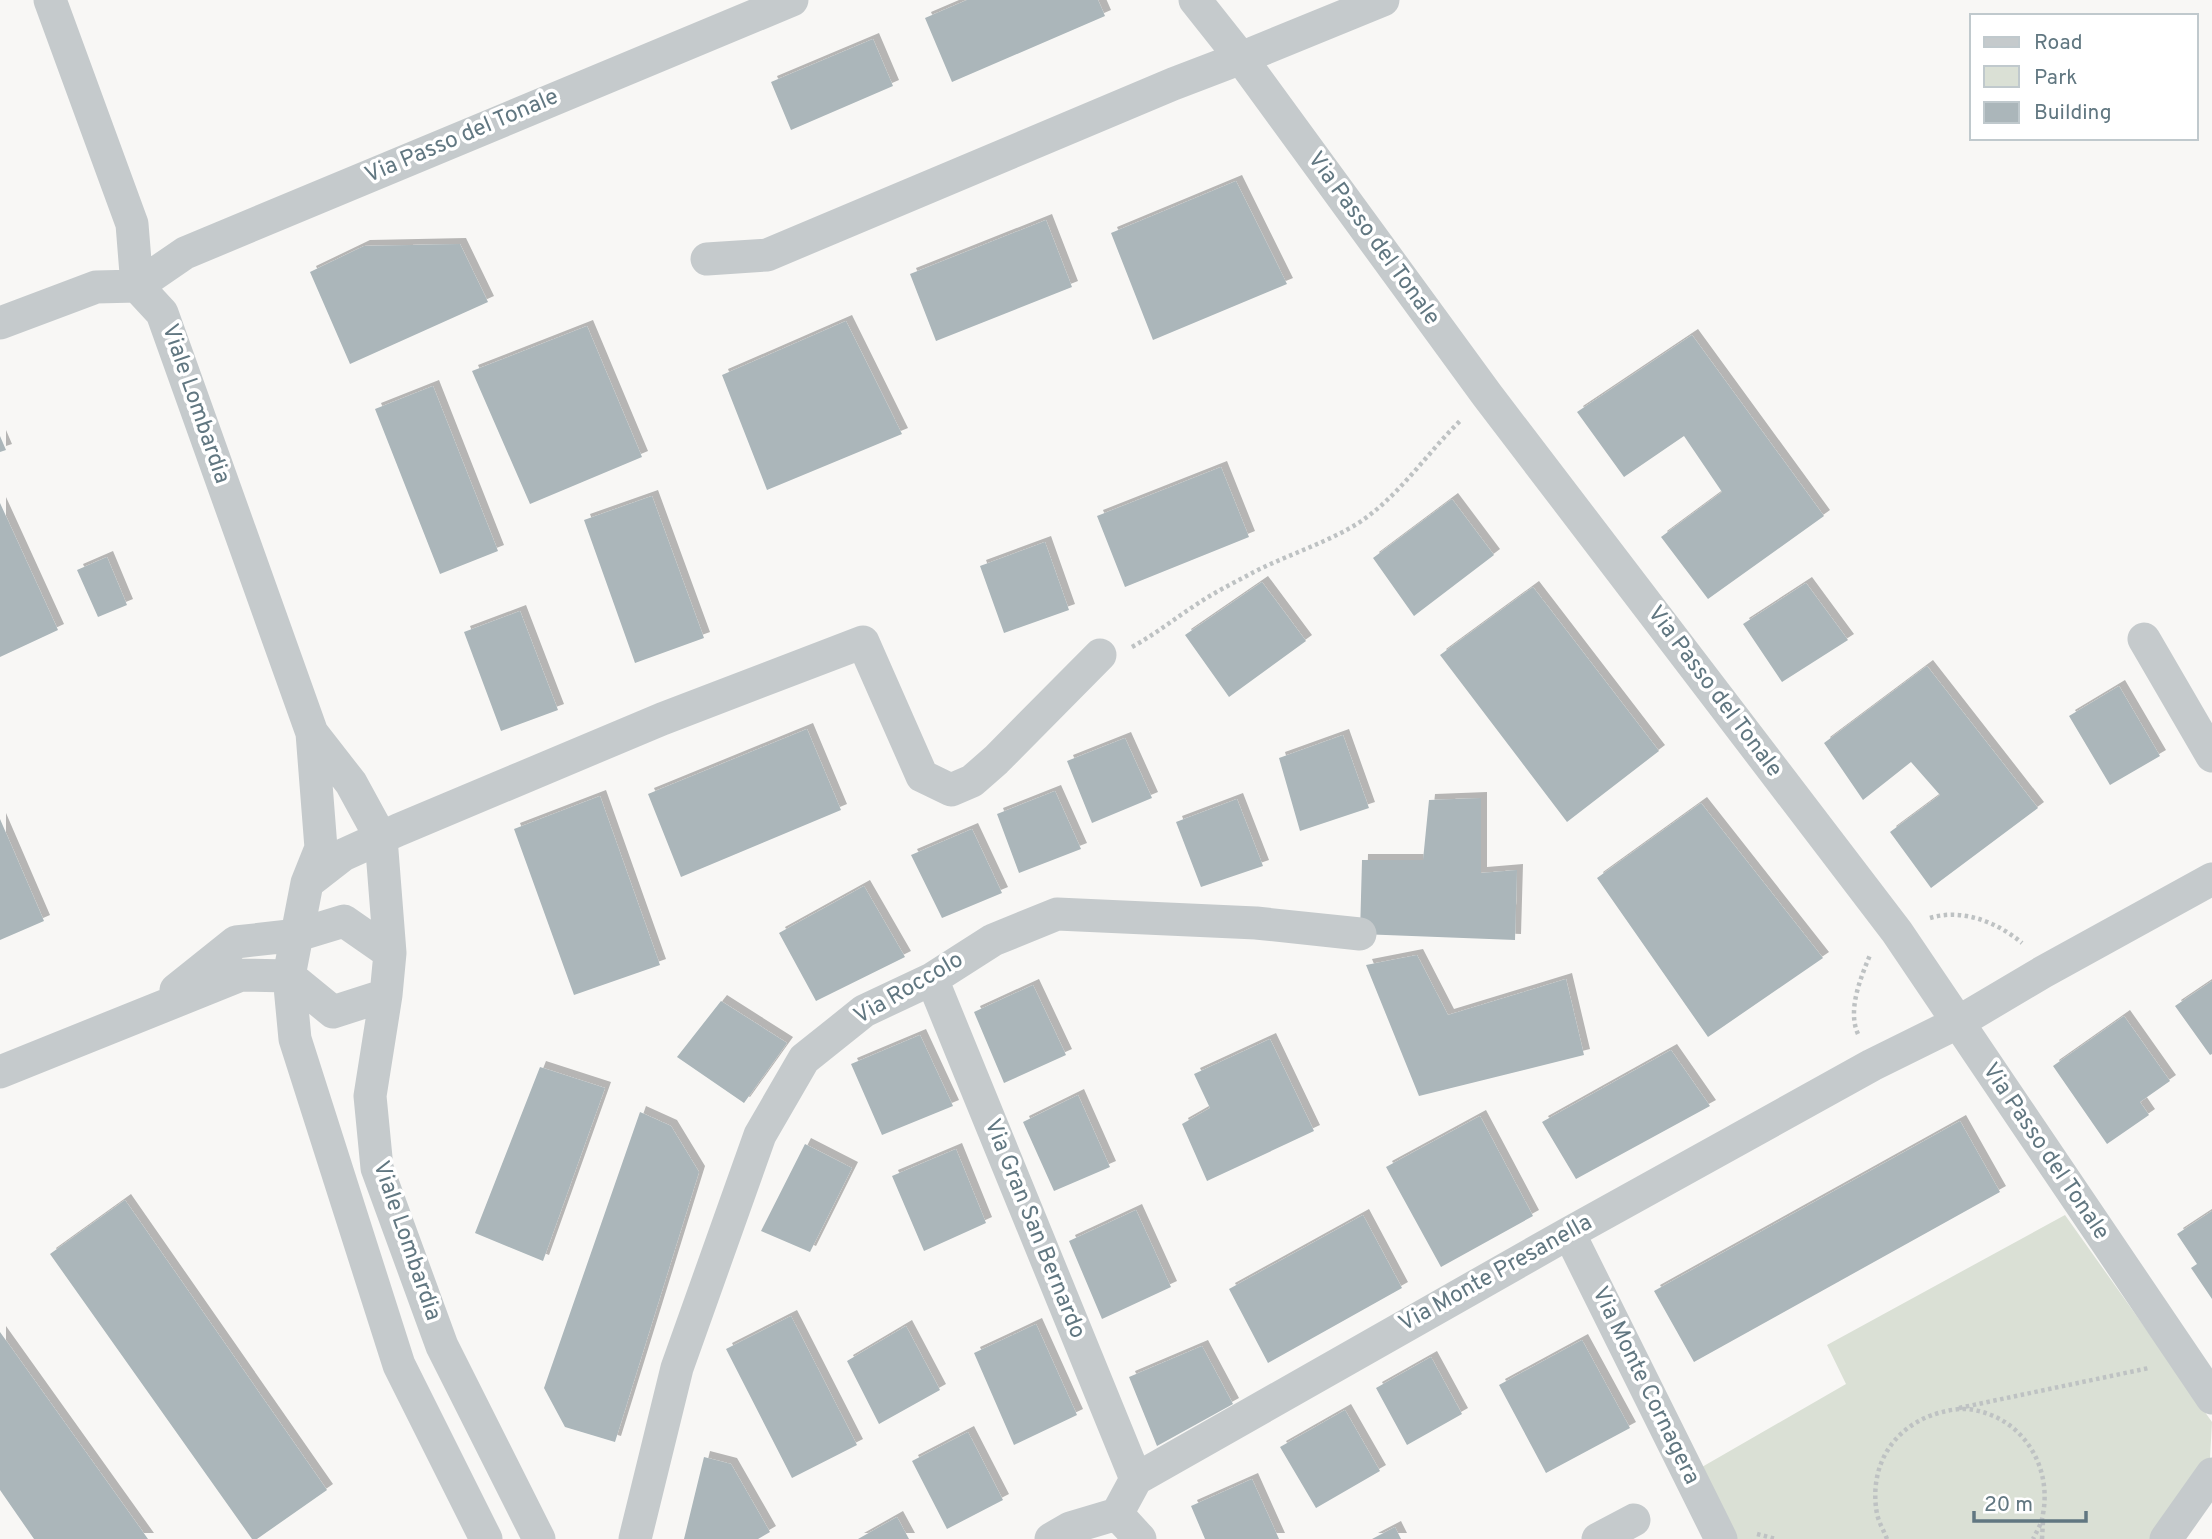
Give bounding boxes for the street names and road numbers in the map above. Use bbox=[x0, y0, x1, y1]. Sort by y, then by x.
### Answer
street label: Via Passo del Tonale bbox=[361, 83, 563, 191]
street label: Via Passo del Tonale bbox=[1300, 147, 1446, 331]
street label: Viale Lombardia bbox=[154, 320, 236, 488]
street label: Via Passo del Tonale bbox=[1640, 600, 1788, 784]
street label: Via Roccolo bbox=[849, 946, 969, 1032]
street label: Via Passo del Tonale bbox=[1975, 1058, 2115, 1246]
street label: Via Gran San Bernardo bbox=[977, 1115, 1091, 1343]
street label: Viale Lombardia bbox=[365, 1157, 447, 1325]
street label: Via Monte Presanella bbox=[1394, 1209, 1598, 1339]
street label: Via Monte Cornagera bbox=[1585, 1282, 1705, 1490]

